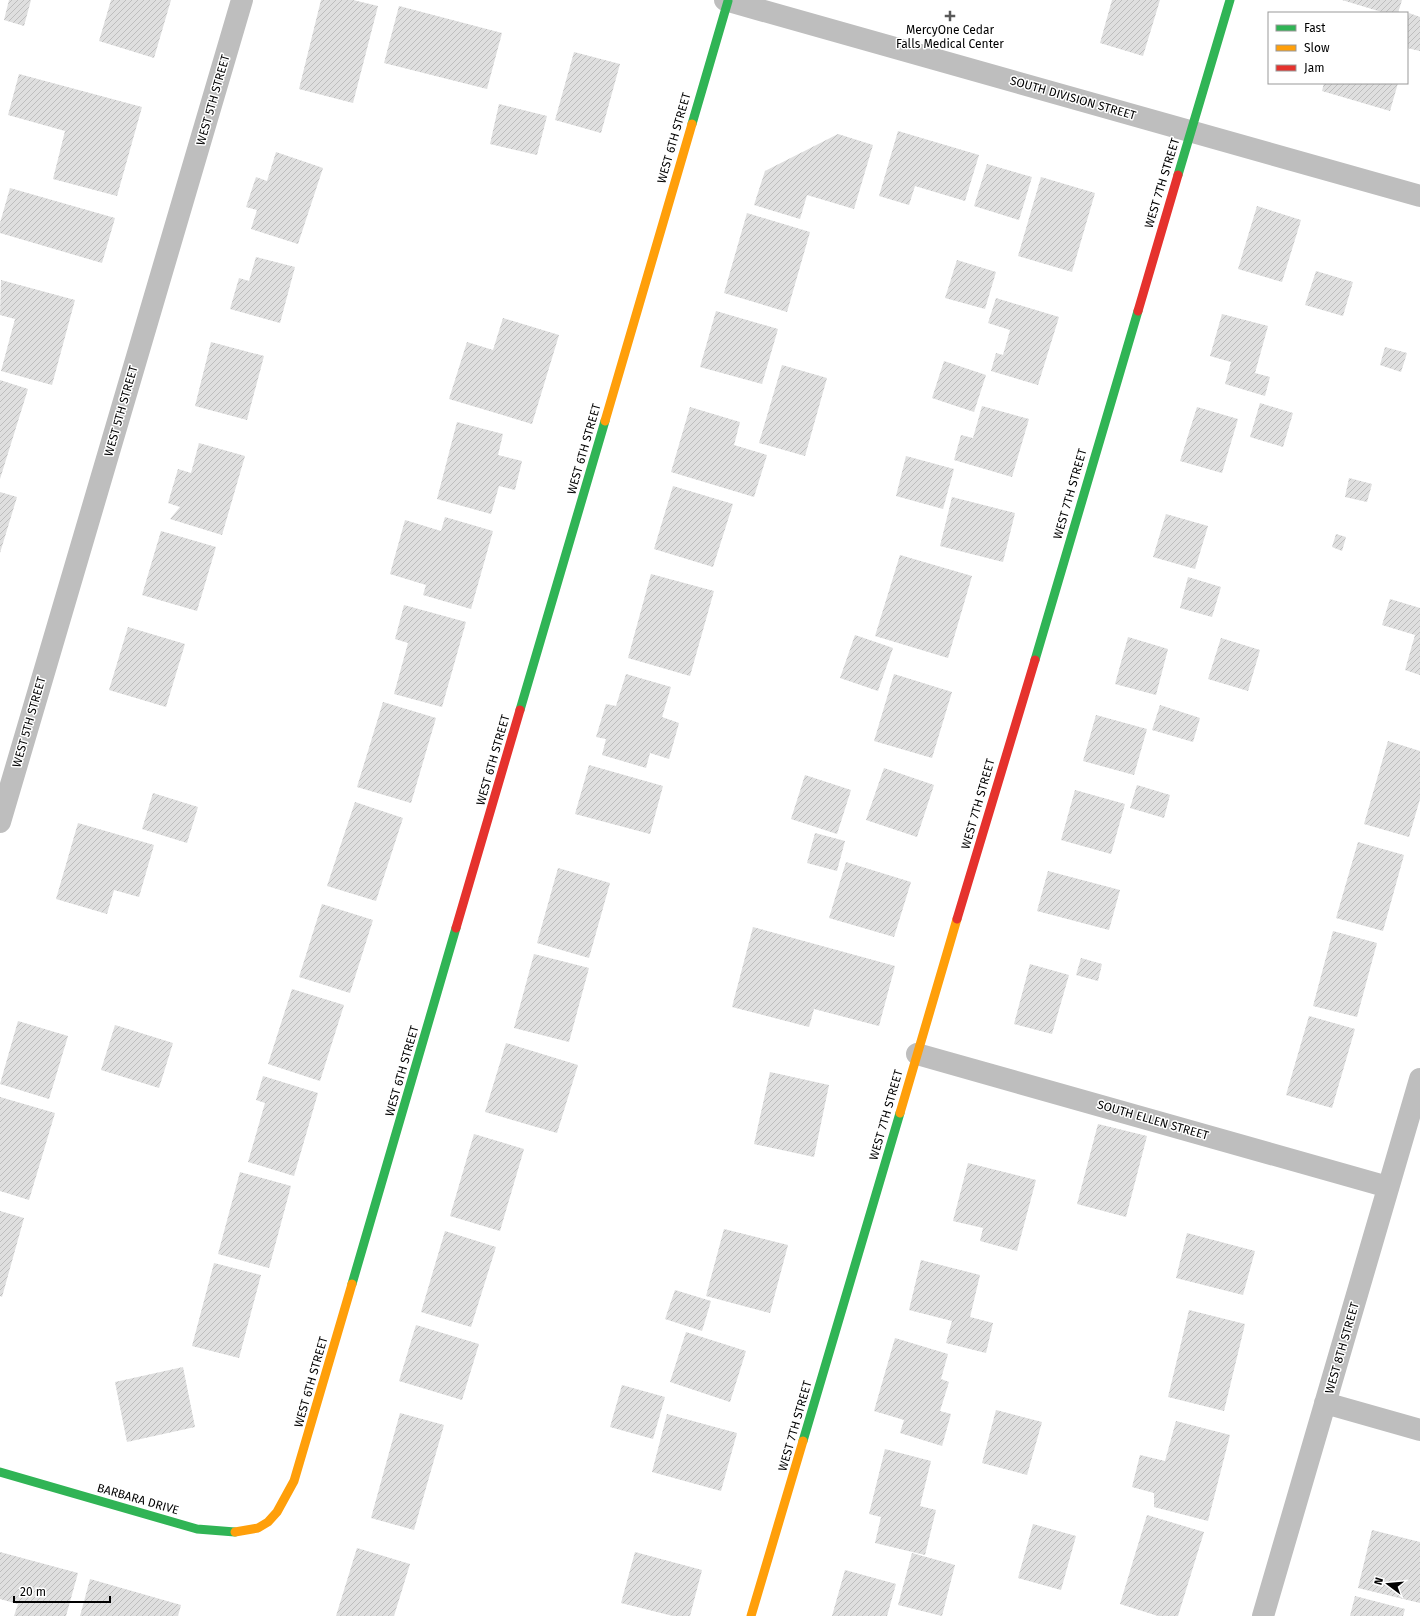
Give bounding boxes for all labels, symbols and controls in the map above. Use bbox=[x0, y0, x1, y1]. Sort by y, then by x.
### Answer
marker: MercyOne Cedar Falls Medical Center bbox=[944, 10, 956, 22]
legend bbox=[1268, 12, 1408, 84]
text: Fast bbox=[1304, 21, 1326, 35]
place label: MercyOne Cedar Falls Medical Center bbox=[896, 23, 1004, 51]
text: Slow bbox=[1304, 41, 1330, 55]
street label: WEST 5TH STREET bbox=[193, 52, 233, 147]
text: Jam bbox=[1304, 61, 1324, 75]
street label: SOUTH DIVISION STREET bbox=[1008, 73, 1138, 123]
street label: WEST 6TH STREET bbox=[654, 90, 694, 185]
street label: WEST 7TH STREET bbox=[1142, 135, 1183, 230]
street label: WEST 5TH STREET bbox=[101, 363, 141, 458]
street label: WEST 6TH STREET bbox=[564, 401, 604, 496]
street label: WEST 7TH STREET bbox=[1050, 446, 1090, 541]
street label: WEST 5TH STREET bbox=[9, 674, 49, 769]
street label: WEST 6TH STREET bbox=[473, 712, 513, 807]
street label: WEST 7TH STREET bbox=[958, 756, 998, 851]
street label: WEST 6TH STREET bbox=[382, 1023, 422, 1118]
street label: WEST 7TH STREET bbox=[866, 1067, 906, 1162]
street label: SOUTH ELLEN STREET bbox=[1096, 1097, 1211, 1143]
street label: WEST 8TH STREET bbox=[1322, 1300, 1362, 1395]
street label: WEST 6TH STREET bbox=[291, 1334, 331, 1429]
street label: WEST 7TH STREET bbox=[775, 1378, 815, 1473]
street label: BARBARA DRIVE bbox=[95, 1481, 181, 1517]
north arrow bbox=[1368, 1564, 1408, 1604]
text: N bbox=[1372, 1576, 1386, 1587]
scale bar bbox=[14, 1578, 110, 1604]
text: 20 m bbox=[20, 1585, 46, 1599]

